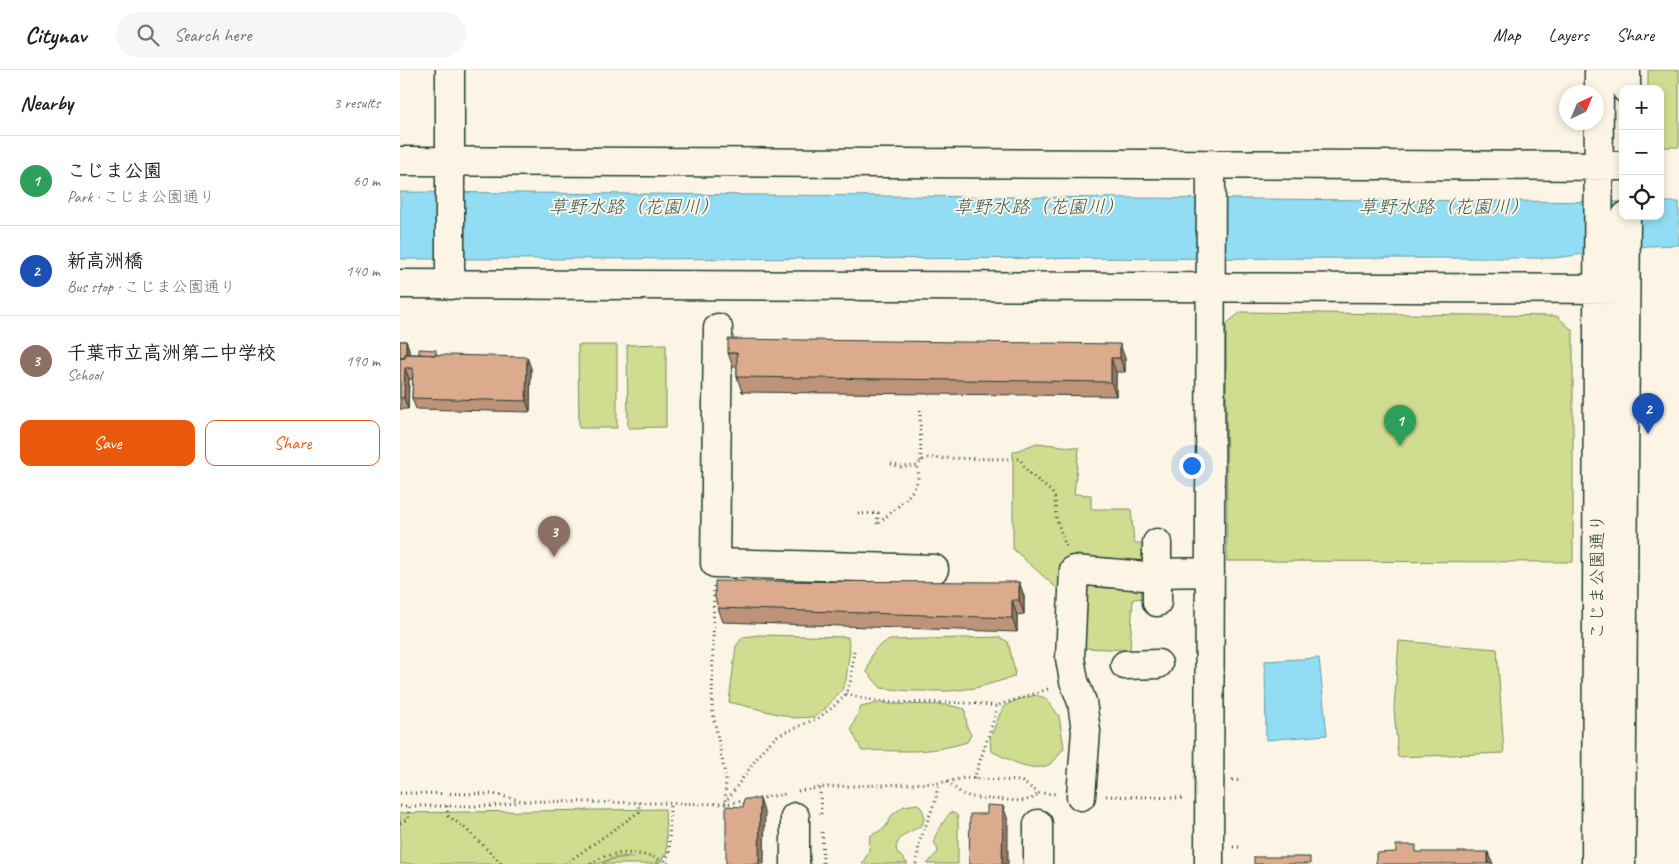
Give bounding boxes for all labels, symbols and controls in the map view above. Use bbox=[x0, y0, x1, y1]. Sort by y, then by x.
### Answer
search box bbox=[116, 12, 466, 57]
text: Citynav bbox=[25, 20, 86, 50]
icon: search bbox=[134, 21, 162, 49]
text: Search here bbox=[174, 23, 251, 47]
text: Map bbox=[1493, 24, 1521, 46]
text: Layers bbox=[1549, 24, 1588, 46]
text: Share bbox=[1616, 24, 1654, 46]
north arrow bbox=[1559, 85, 1604, 130]
map controls bbox=[1619, 85, 1664, 220]
button: + bbox=[1619, 85, 1664, 130]
text: Nearby bbox=[20, 90, 73, 116]
text: 3 results bbox=[333, 93, 380, 113]
button: − bbox=[1619, 130, 1664, 175]
text: こじま公園 bbox=[67, 159, 162, 183]
text: 1 bbox=[32, 171, 40, 191]
text: 60 m bbox=[353, 171, 380, 191]
button: locate bbox=[1619, 175, 1664, 220]
text: Park · こじま公園通り bbox=[67, 187, 215, 207]
water label: 草野水路（花園川） bbox=[548, 195, 720, 219]
water label: 草野水路（花園川） bbox=[953, 195, 1125, 219]
water label: 草野水路（花園川） bbox=[1358, 195, 1530, 219]
text: 新高洲橋 bbox=[67, 249, 143, 273]
text: 2 bbox=[32, 261, 40, 281]
text: 140 m bbox=[346, 261, 380, 281]
text: Bus stop · こじま公園通り bbox=[67, 277, 236, 297]
text: 千葉市立高洲第二中学校 bbox=[67, 341, 276, 365]
text: 3 bbox=[32, 351, 40, 371]
text: 190 m bbox=[346, 351, 380, 371]
text: School bbox=[67, 365, 101, 385]
pin: 2 bbox=[1632, 393, 1664, 434]
pin: 1 bbox=[1384, 405, 1416, 446]
button: Save bbox=[20, 420, 195, 466]
button: Share bbox=[205, 420, 380, 466]
your location bbox=[1179, 453, 1205, 479]
street label: こじま公園通り bbox=[1586, 514, 1608, 640]
pin: 3 bbox=[538, 516, 570, 557]

